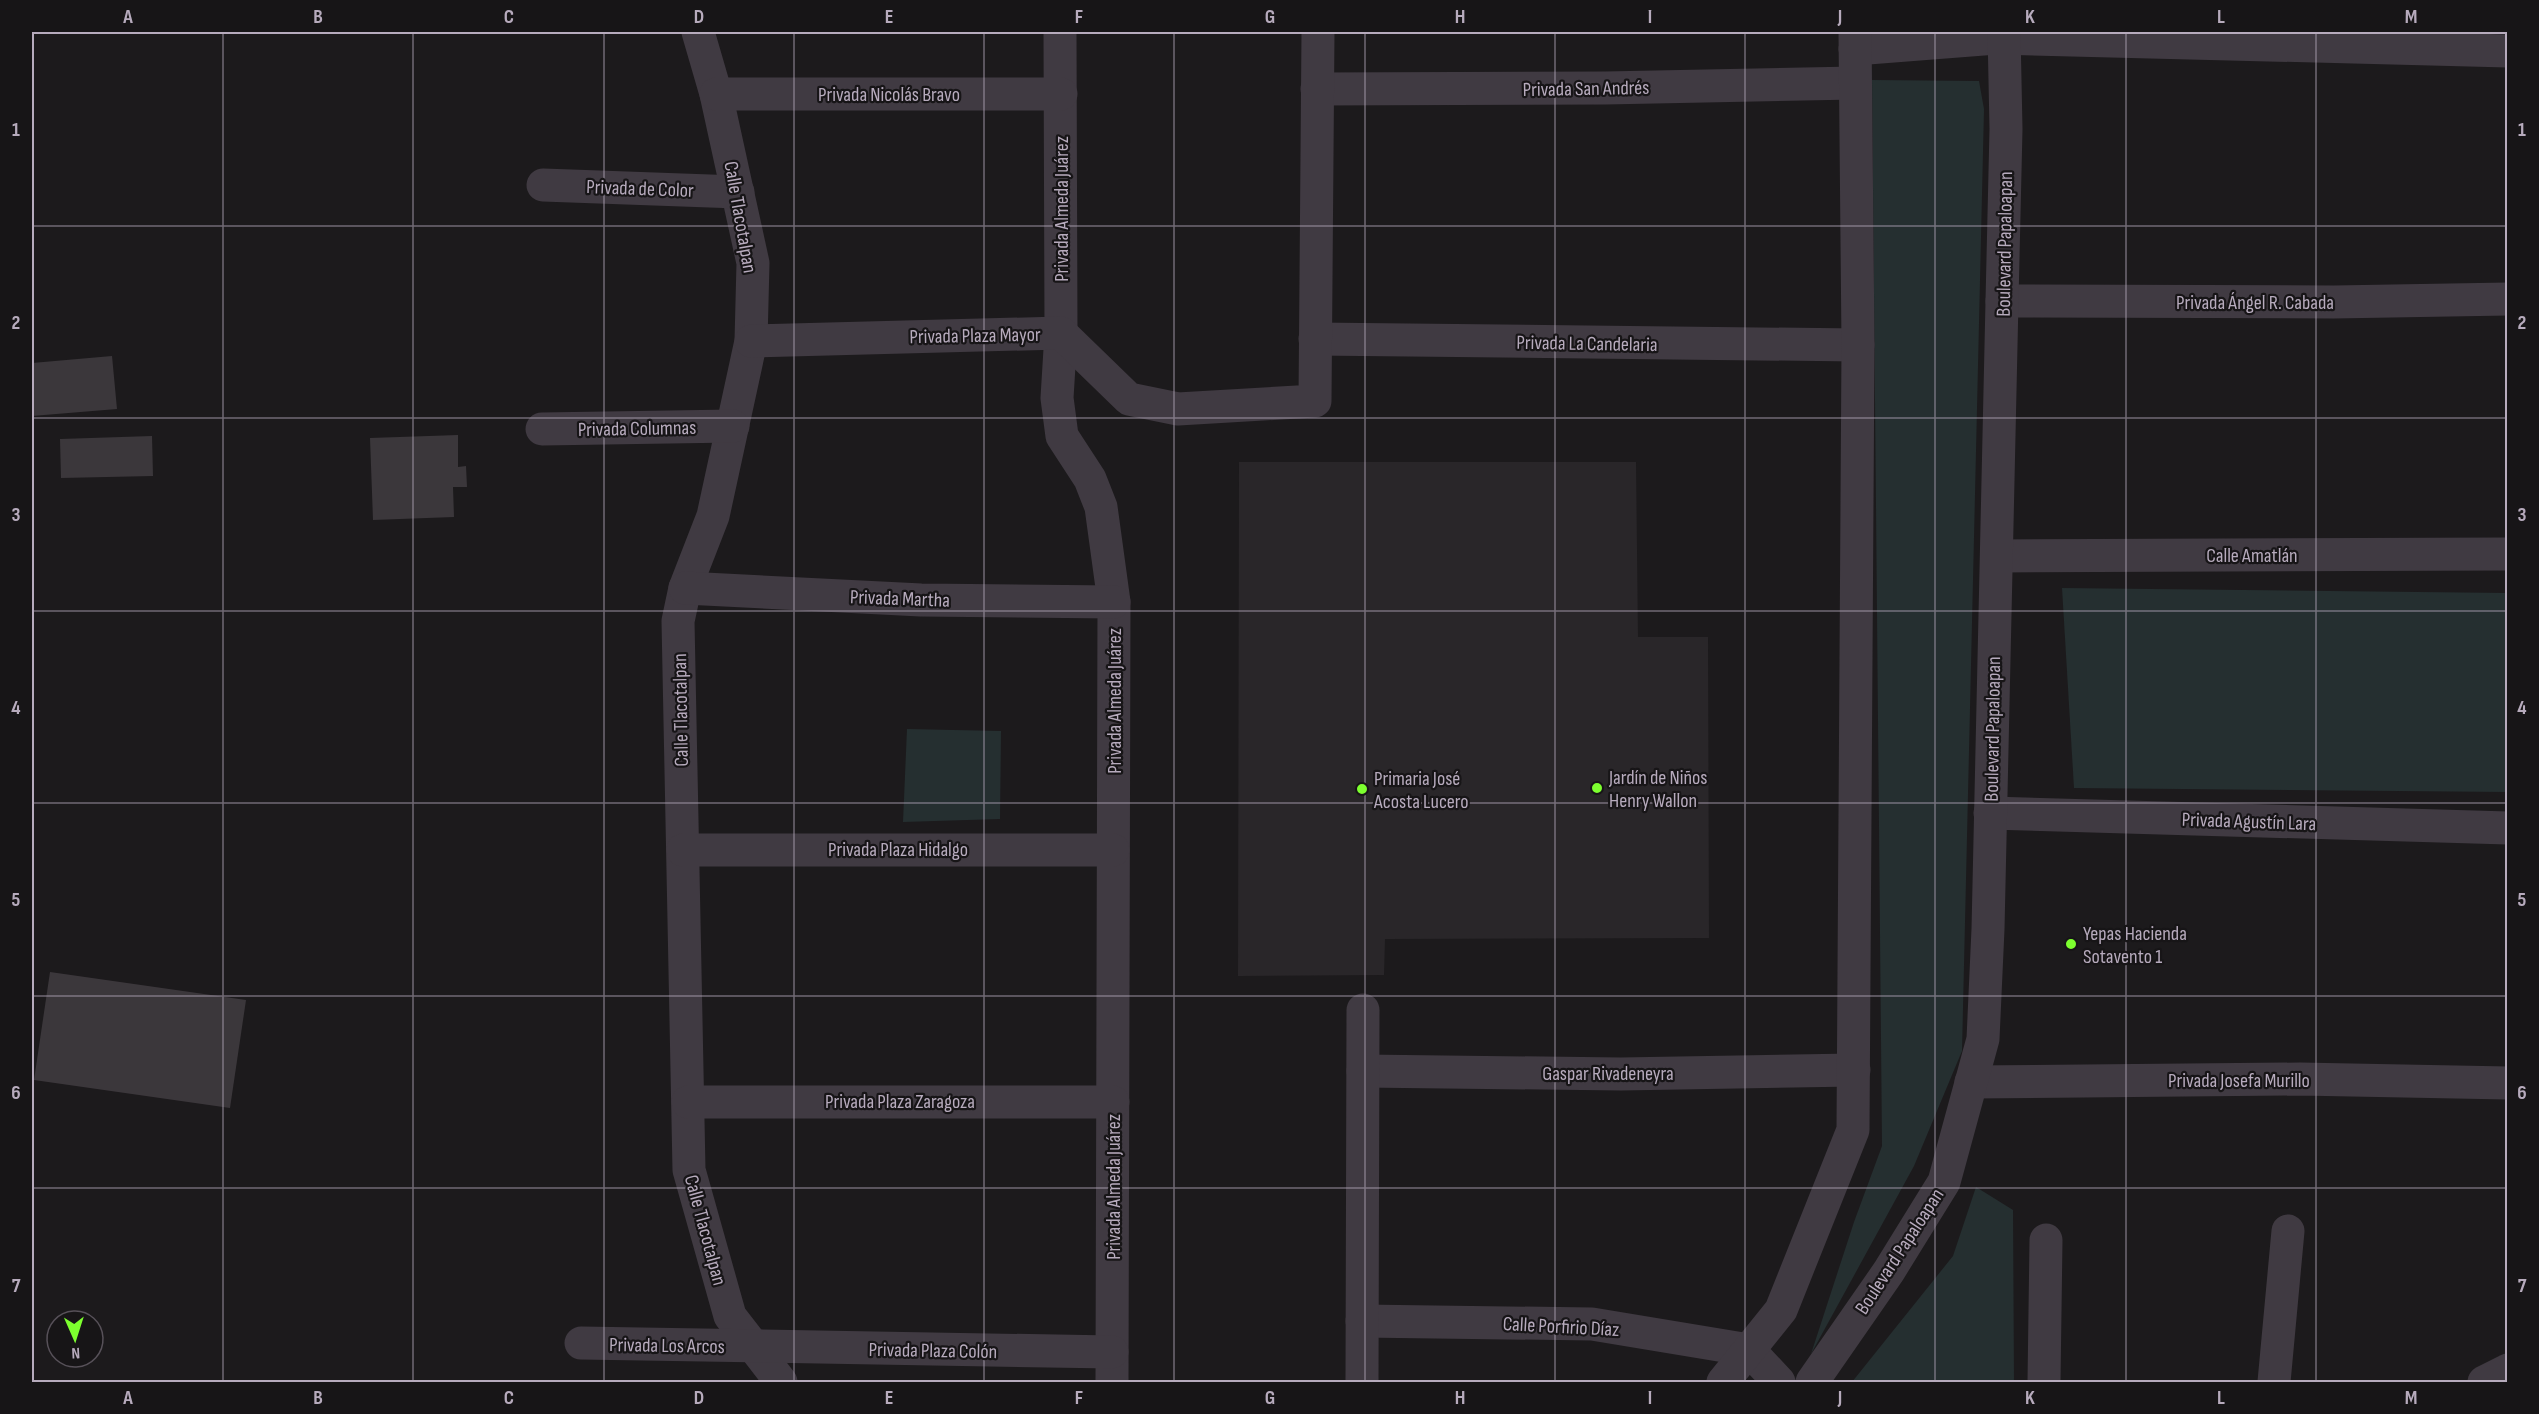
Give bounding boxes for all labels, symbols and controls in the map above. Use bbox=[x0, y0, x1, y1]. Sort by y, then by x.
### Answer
text: A bbox=[122, 5, 133, 29]
text: B bbox=[313, 5, 323, 29]
text: C bbox=[504, 5, 514, 29]
text: D bbox=[694, 5, 704, 29]
text: E bbox=[885, 5, 893, 29]
text: F bbox=[1075, 5, 1083, 29]
text: G bbox=[1265, 5, 1275, 29]
text: H bbox=[1455, 5, 1465, 29]
text: I bbox=[1648, 5, 1652, 29]
text: J bbox=[1837, 5, 1842, 29]
text: K bbox=[2025, 5, 2035, 29]
text: L bbox=[2217, 5, 2225, 29]
text: M bbox=[2405, 5, 2417, 29]
street label: Privada San Andrés bbox=[1522, 76, 1650, 102]
street label: Privada Nicolás Bravo bbox=[818, 83, 960, 107]
text: 1 bbox=[12, 118, 20, 142]
text: 1 bbox=[2518, 118, 2526, 142]
street label: Privada Almeda Juárez bbox=[1050, 136, 1074, 282]
street label: Calle Tlacotalpan bbox=[718, 159, 762, 275]
street label: Boulevard Papaloapan bbox=[1992, 171, 2018, 317]
street label: Privada de Color bbox=[586, 175, 694, 203]
street label: Privada Ángel R. Cabada bbox=[2176, 291, 2334, 315]
text: 2 bbox=[12, 311, 20, 335]
text: 2 bbox=[2518, 311, 2526, 335]
street label: Privada Plaza Mayor bbox=[909, 323, 1041, 349]
street label: Privada La Candelaria bbox=[1516, 331, 1658, 357]
street label: Privada Columnas bbox=[578, 416, 696, 442]
text: 3 bbox=[12, 503, 21, 527]
text: 3 bbox=[2518, 503, 2527, 527]
street label: Calle Amatlán bbox=[2206, 544, 2298, 568]
street label: Privada Martha bbox=[849, 585, 950, 613]
street label: Privada Almeda Juárez bbox=[1103, 628, 1127, 774]
street label: Calle Tlacotalpan bbox=[668, 653, 694, 767]
street label: Boulevard Papaloapan bbox=[1980, 656, 2006, 802]
text: 4 bbox=[11, 696, 21, 720]
text: 4 bbox=[2517, 696, 2527, 720]
place label: Jardín de Niños Henry Wallon bbox=[1608, 766, 1708, 813]
place label: Primaria José Acosta Lucero bbox=[1373, 767, 1469, 814]
marker: Jardín de Niños Henry Wallon bbox=[1590, 781, 1604, 795]
marker: Primaria José Acosta Lucero bbox=[1355, 782, 1369, 796]
street label: Privada Agustín Lara bbox=[2181, 808, 2317, 836]
street label: Privada Plaza Hidalgo bbox=[828, 838, 968, 862]
text: 5 bbox=[12, 888, 21, 912]
text: 5 bbox=[2518, 888, 2527, 912]
place label: Yepas Hacienda Sotavento 1 bbox=[2083, 922, 2187, 969]
marker: Yepas Hacienda Sotavento 1 bbox=[2064, 937, 2078, 951]
street label: Gaspar Rivadeneyra bbox=[1542, 1062, 1674, 1086]
street label: Privada Josefa Murillo bbox=[2168, 1069, 2310, 1093]
text: 6 bbox=[11, 1081, 21, 1105]
text: 6 bbox=[2517, 1081, 2527, 1105]
street label: Privada Plaza Zaragoza bbox=[825, 1090, 975, 1114]
street label: Privada Almeda Juárez bbox=[1102, 1114, 1126, 1260]
street label: Calle Tlacotalpan bbox=[679, 1172, 731, 1288]
street label: Boulevard Papaloapan bbox=[1850, 1184, 1949, 1319]
text: 7 bbox=[12, 1274, 21, 1298]
text: 7 bbox=[2518, 1274, 2527, 1298]
north arrow bbox=[45, 1309, 105, 1369]
street label: Calle Porfirio Díaz bbox=[1502, 1312, 1620, 1342]
street label: Privada Los Arcos bbox=[609, 1333, 725, 1359]
street label: Privada Plaza Colón bbox=[868, 1338, 997, 1364]
text: N bbox=[71, 1343, 80, 1362]
text: A bbox=[122, 1386, 133, 1410]
text: B bbox=[313, 1386, 323, 1410]
text: C bbox=[504, 1386, 514, 1410]
text: D bbox=[694, 1386, 704, 1410]
text: E bbox=[885, 1386, 893, 1410]
text: F bbox=[1075, 1386, 1083, 1410]
text: G bbox=[1265, 1386, 1275, 1410]
text: H bbox=[1455, 1386, 1465, 1410]
text: I bbox=[1648, 1386, 1652, 1410]
text: J bbox=[1837, 1386, 1842, 1410]
text: K bbox=[2025, 1386, 2035, 1410]
text: L bbox=[2217, 1386, 2225, 1410]
text: M bbox=[2405, 1386, 2417, 1410]

